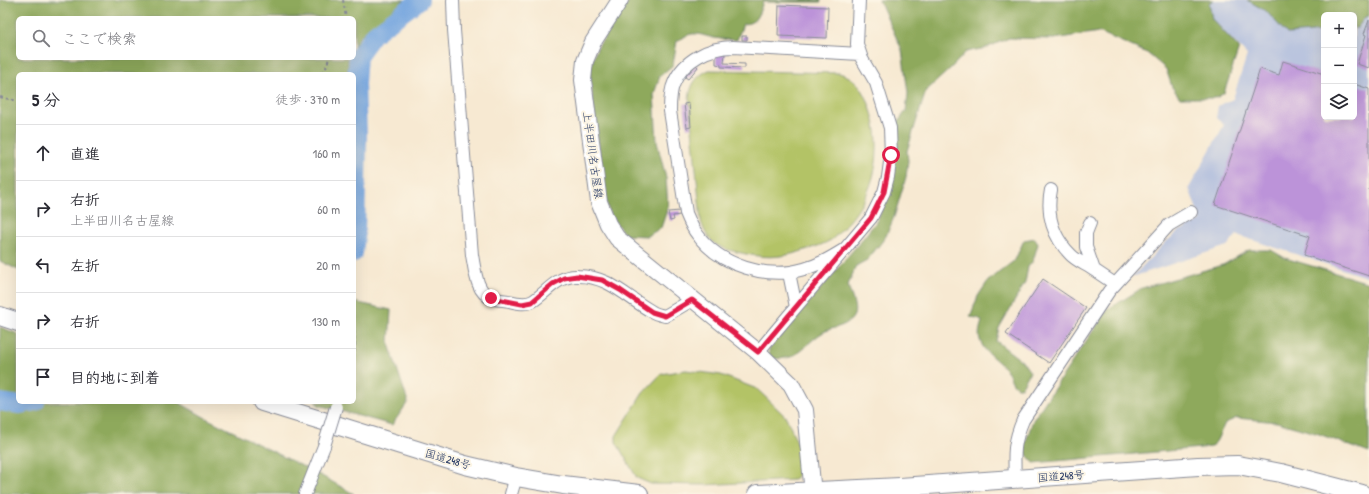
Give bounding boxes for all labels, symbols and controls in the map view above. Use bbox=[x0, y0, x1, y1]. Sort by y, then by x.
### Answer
map controls bbox=[1321, 12, 1357, 120]
button: + bbox=[1321, 12, 1357, 48]
search box bbox=[16, 16, 356, 60]
icon: search bbox=[30, 27, 52, 49]
text: ここで検索 bbox=[62, 28, 137, 49]
button: − bbox=[1321, 48, 1357, 84]
button: layers bbox=[1321, 84, 1357, 120]
text: 5 分 bbox=[32, 88, 60, 111]
text: 徒歩 · 370 m bbox=[276, 90, 340, 108]
street label: 上半田川名古屋線 bbox=[580, 110, 606, 200]
icon: ahead bbox=[32, 142, 54, 164]
text: 直進 bbox=[70, 143, 100, 164]
text: 160 m bbox=[312, 144, 340, 162]
route start bbox=[882, 146, 900, 164]
text: 右折 bbox=[70, 189, 100, 210]
icon: right bbox=[32, 198, 54, 220]
text: 60 m bbox=[317, 200, 340, 218]
text: 上半田川名古屋線 bbox=[70, 211, 174, 229]
icon: left bbox=[32, 254, 54, 276]
text: 左折 bbox=[70, 255, 100, 276]
text: 20 m bbox=[316, 256, 340, 274]
route end bbox=[482, 289, 500, 307]
icon: right bbox=[32, 310, 54, 332]
text: 右折 bbox=[70, 311, 100, 332]
text: 130 m bbox=[312, 312, 340, 330]
icon: arrive bbox=[32, 366, 54, 388]
text: 目的地に到着 bbox=[70, 367, 160, 388]
street label: 国道248号 bbox=[423, 446, 473, 472]
street label: 国道248号 bbox=[1037, 467, 1085, 485]

